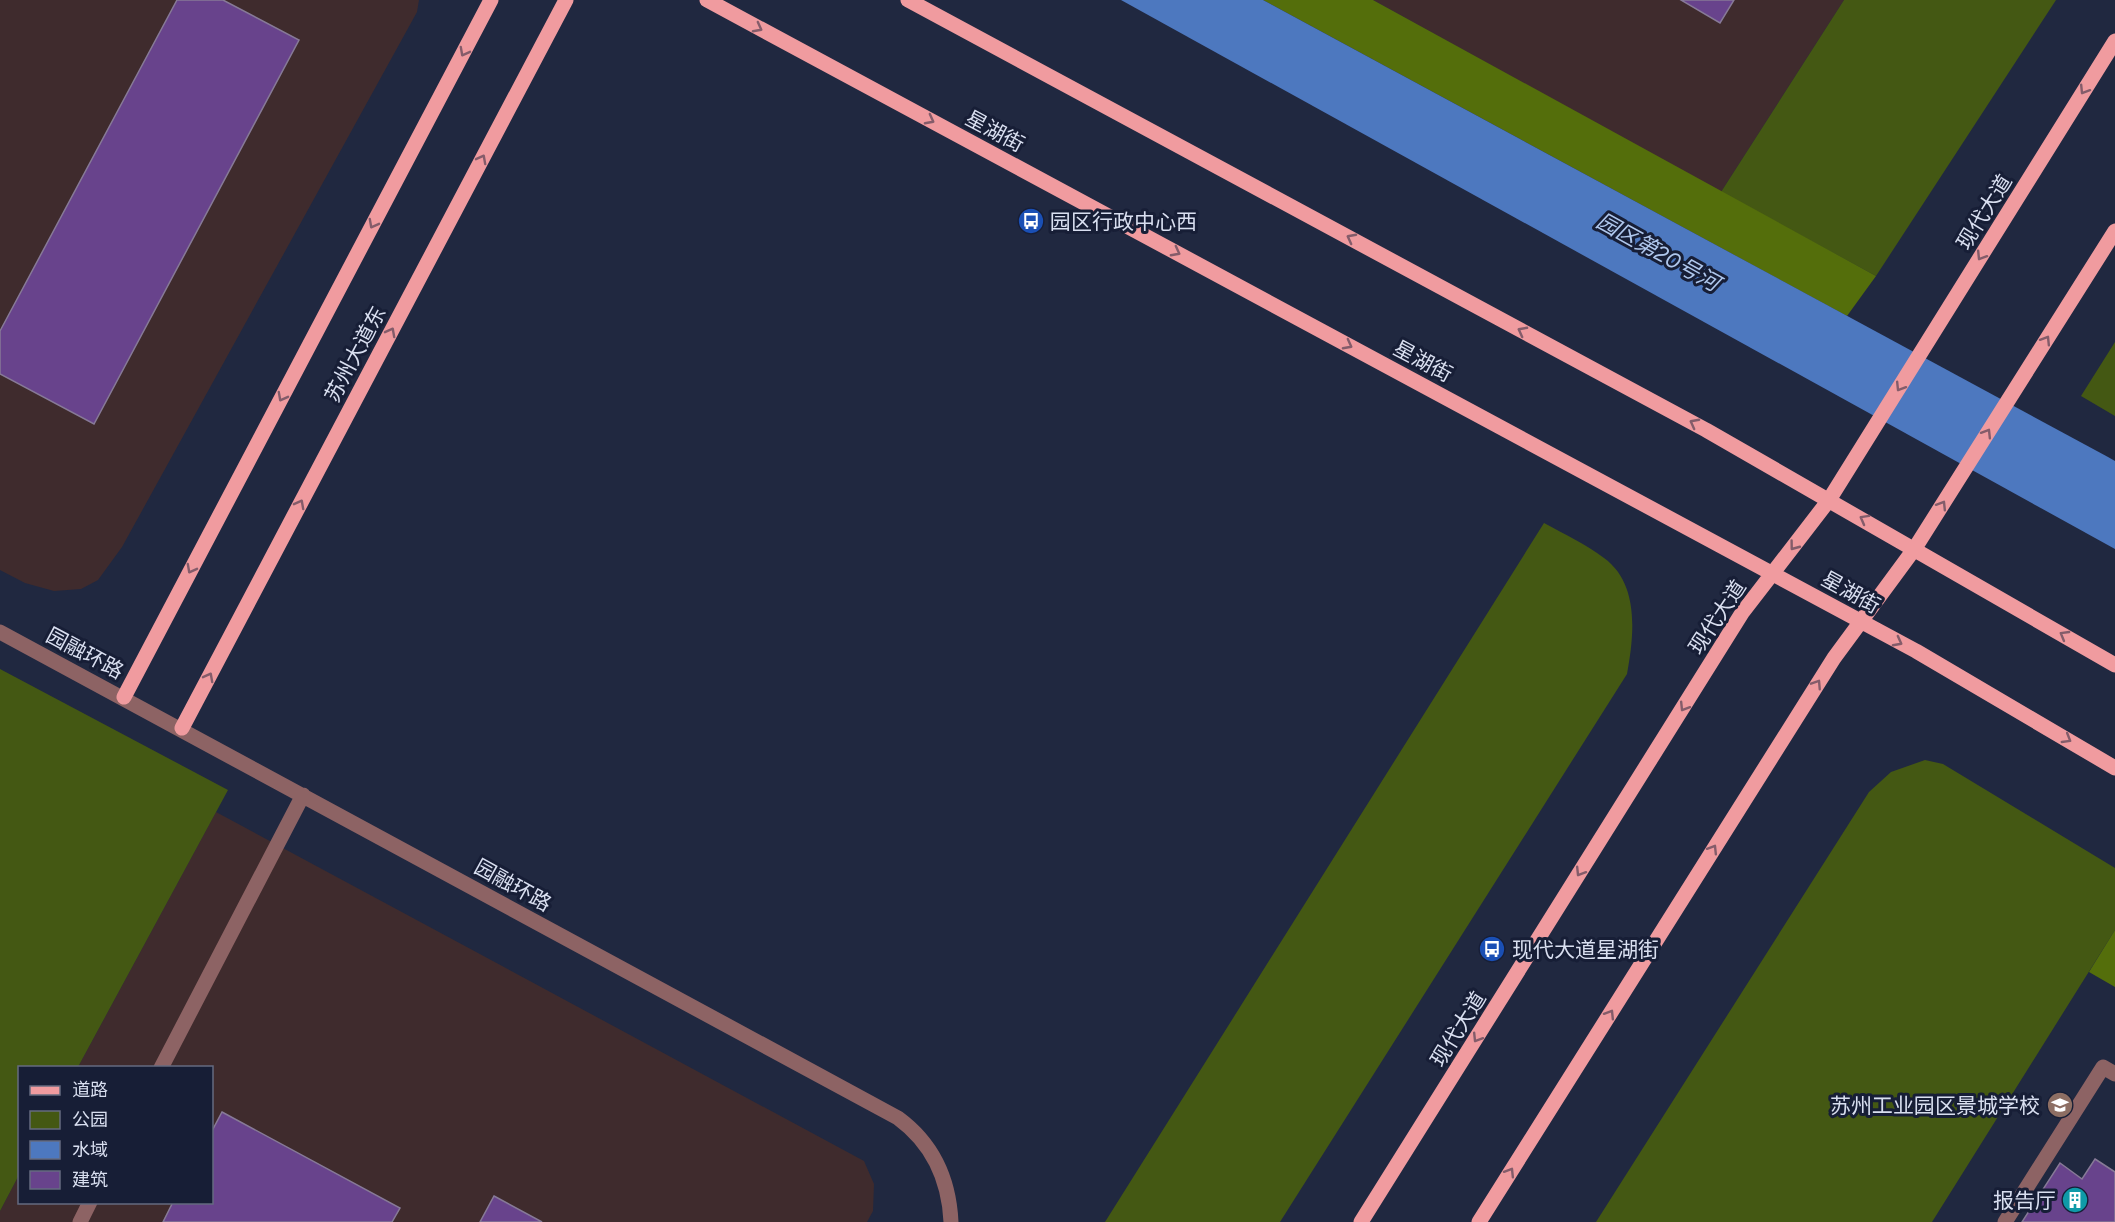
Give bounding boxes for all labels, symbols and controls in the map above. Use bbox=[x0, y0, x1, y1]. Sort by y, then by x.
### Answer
one-way arrow bbox=[752, 21, 763, 32]
one-way arrow bbox=[460, 45, 471, 56]
one-way arrow bbox=[2080, 84, 2092, 94]
street label: 星湖街 bbox=[961, 105, 1029, 157]
one-way arrow bbox=[924, 113, 934, 124]
one-way arrow bbox=[475, 155, 486, 165]
street label: 现代大道 bbox=[1951, 170, 2017, 254]
bus stop icon: 园区行政中心西 bbox=[1016, 206, 1046, 236]
water label: 园区第20号河 bbox=[1592, 207, 1728, 299]
place label: 园区行政中心西 bbox=[1050, 209, 1197, 234]
one-way arrow bbox=[369, 218, 380, 229]
one-way arrow bbox=[1346, 234, 1357, 245]
one-way arrow bbox=[1170, 245, 1180, 256]
one-way arrow bbox=[1977, 250, 1989, 260]
street label: 苏州大道东 bbox=[319, 302, 391, 406]
one-way arrow bbox=[384, 327, 395, 338]
one-way arrow bbox=[1518, 327, 1529, 338]
street label: 星湖街 bbox=[1389, 335, 1457, 387]
one-way arrow bbox=[2038, 336, 2050, 346]
one-way arrow bbox=[1341, 338, 1352, 349]
one-way arrow bbox=[1895, 381, 1907, 391]
one-way arrow bbox=[278, 391, 289, 401]
one-way arrow bbox=[1690, 419, 1700, 430]
one-way arrow bbox=[1979, 429, 1991, 439]
one-way arrow bbox=[293, 500, 304, 510]
one-way arrow bbox=[1934, 501, 1946, 511]
one-way arrow bbox=[1860, 515, 1870, 526]
one-way arrow bbox=[1790, 540, 1801, 551]
one-way arrow bbox=[187, 563, 198, 574]
street label: 星湖街 bbox=[1817, 566, 1885, 618]
street label: 现代大道 bbox=[1683, 575, 1751, 659]
street label: 园融环路 bbox=[42, 622, 128, 684]
one-way arrow bbox=[2060, 631, 2071, 642]
one-way arrow bbox=[1892, 635, 1902, 646]
one-way arrow bbox=[202, 672, 214, 683]
one-way arrow bbox=[1810, 680, 1822, 690]
one-way arrow bbox=[1679, 701, 1691, 711]
one-way arrow bbox=[2061, 732, 2071, 743]
one-way arrow bbox=[1706, 845, 1718, 855]
street label: 园融环路 bbox=[470, 854, 556, 916]
one-way arrow bbox=[1576, 866, 1588, 876]
bus stop icon: 现代大道星湖街 bbox=[1477, 934, 1507, 964]
place label: 现代大道星湖街 bbox=[1512, 937, 1659, 962]
street label: 现代大道 bbox=[1425, 987, 1491, 1071]
one-way arrow bbox=[1602, 1010, 1614, 1020]
one-way arrow bbox=[1473, 1031, 1484, 1042]
legend bbox=[18, 1066, 213, 1204]
text: 道路 bbox=[72, 1079, 108, 1101]
school or university icon: 苏州工业园区景城学校 bbox=[2045, 1090, 2075, 1120]
place label: 苏州工业园区景城学校 bbox=[1830, 1093, 2040, 1118]
text: 公园 bbox=[72, 1109, 108, 1131]
text: 水域 bbox=[72, 1139, 108, 1161]
one-way arrow bbox=[1502, 1168, 1513, 1179]
text: 建筑 bbox=[72, 1169, 108, 1191]
building icon: 报告厅 bbox=[2060, 1185, 2090, 1215]
place label: 报告厅 bbox=[1993, 1188, 2056, 1213]

